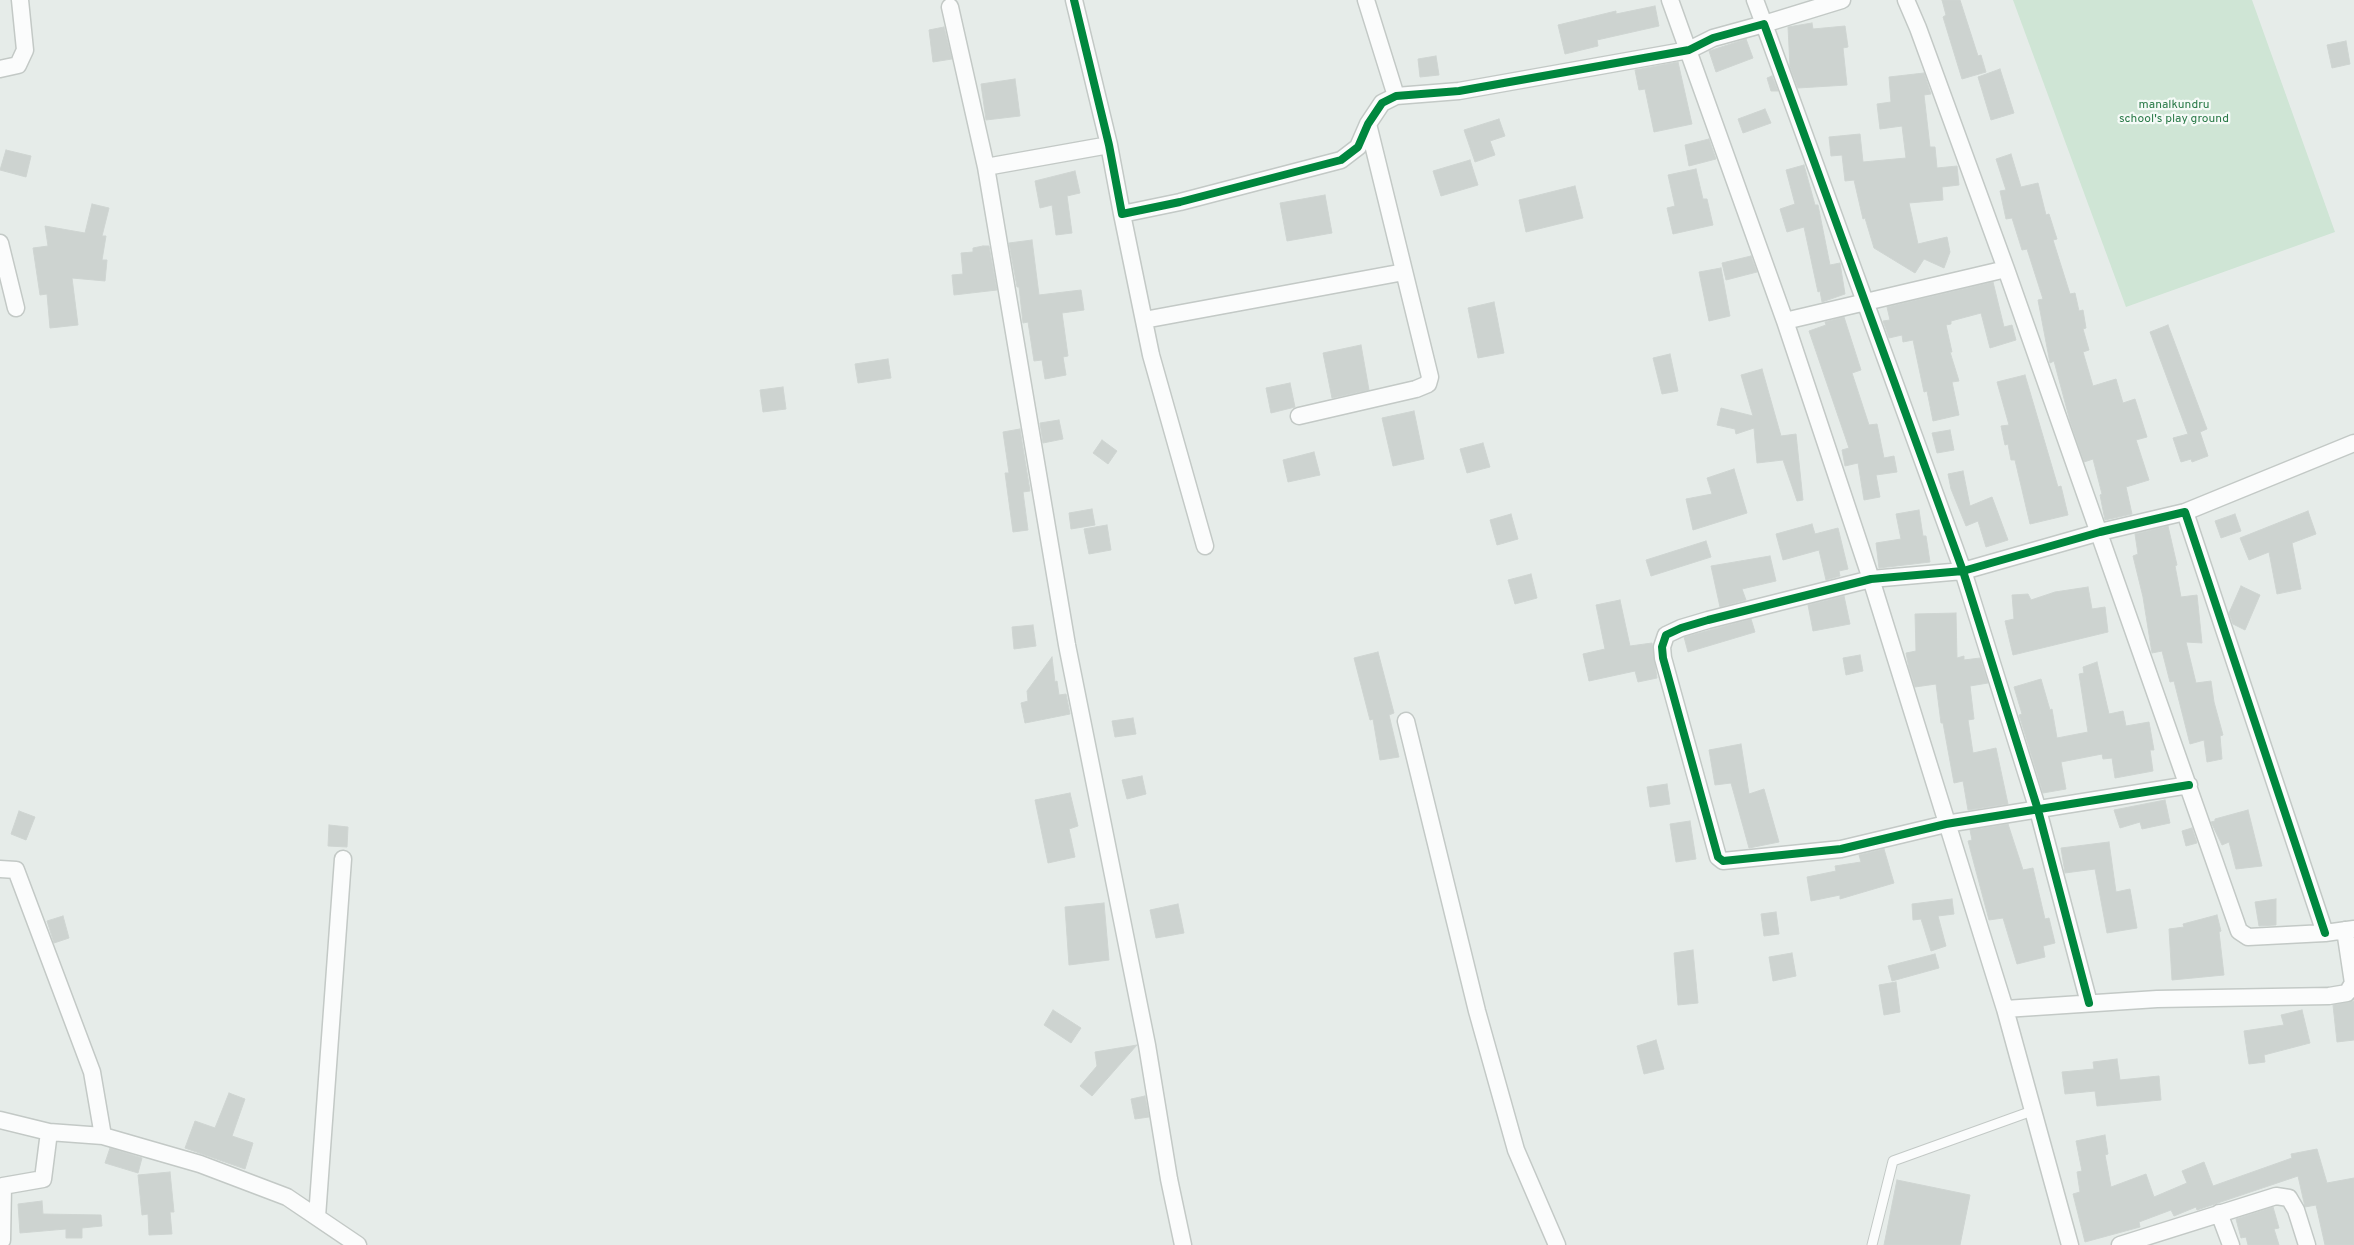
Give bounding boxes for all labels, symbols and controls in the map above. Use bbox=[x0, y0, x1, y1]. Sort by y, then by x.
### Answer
park label: manalkundru school's play ground bbox=[2119, 99, 2229, 127]

